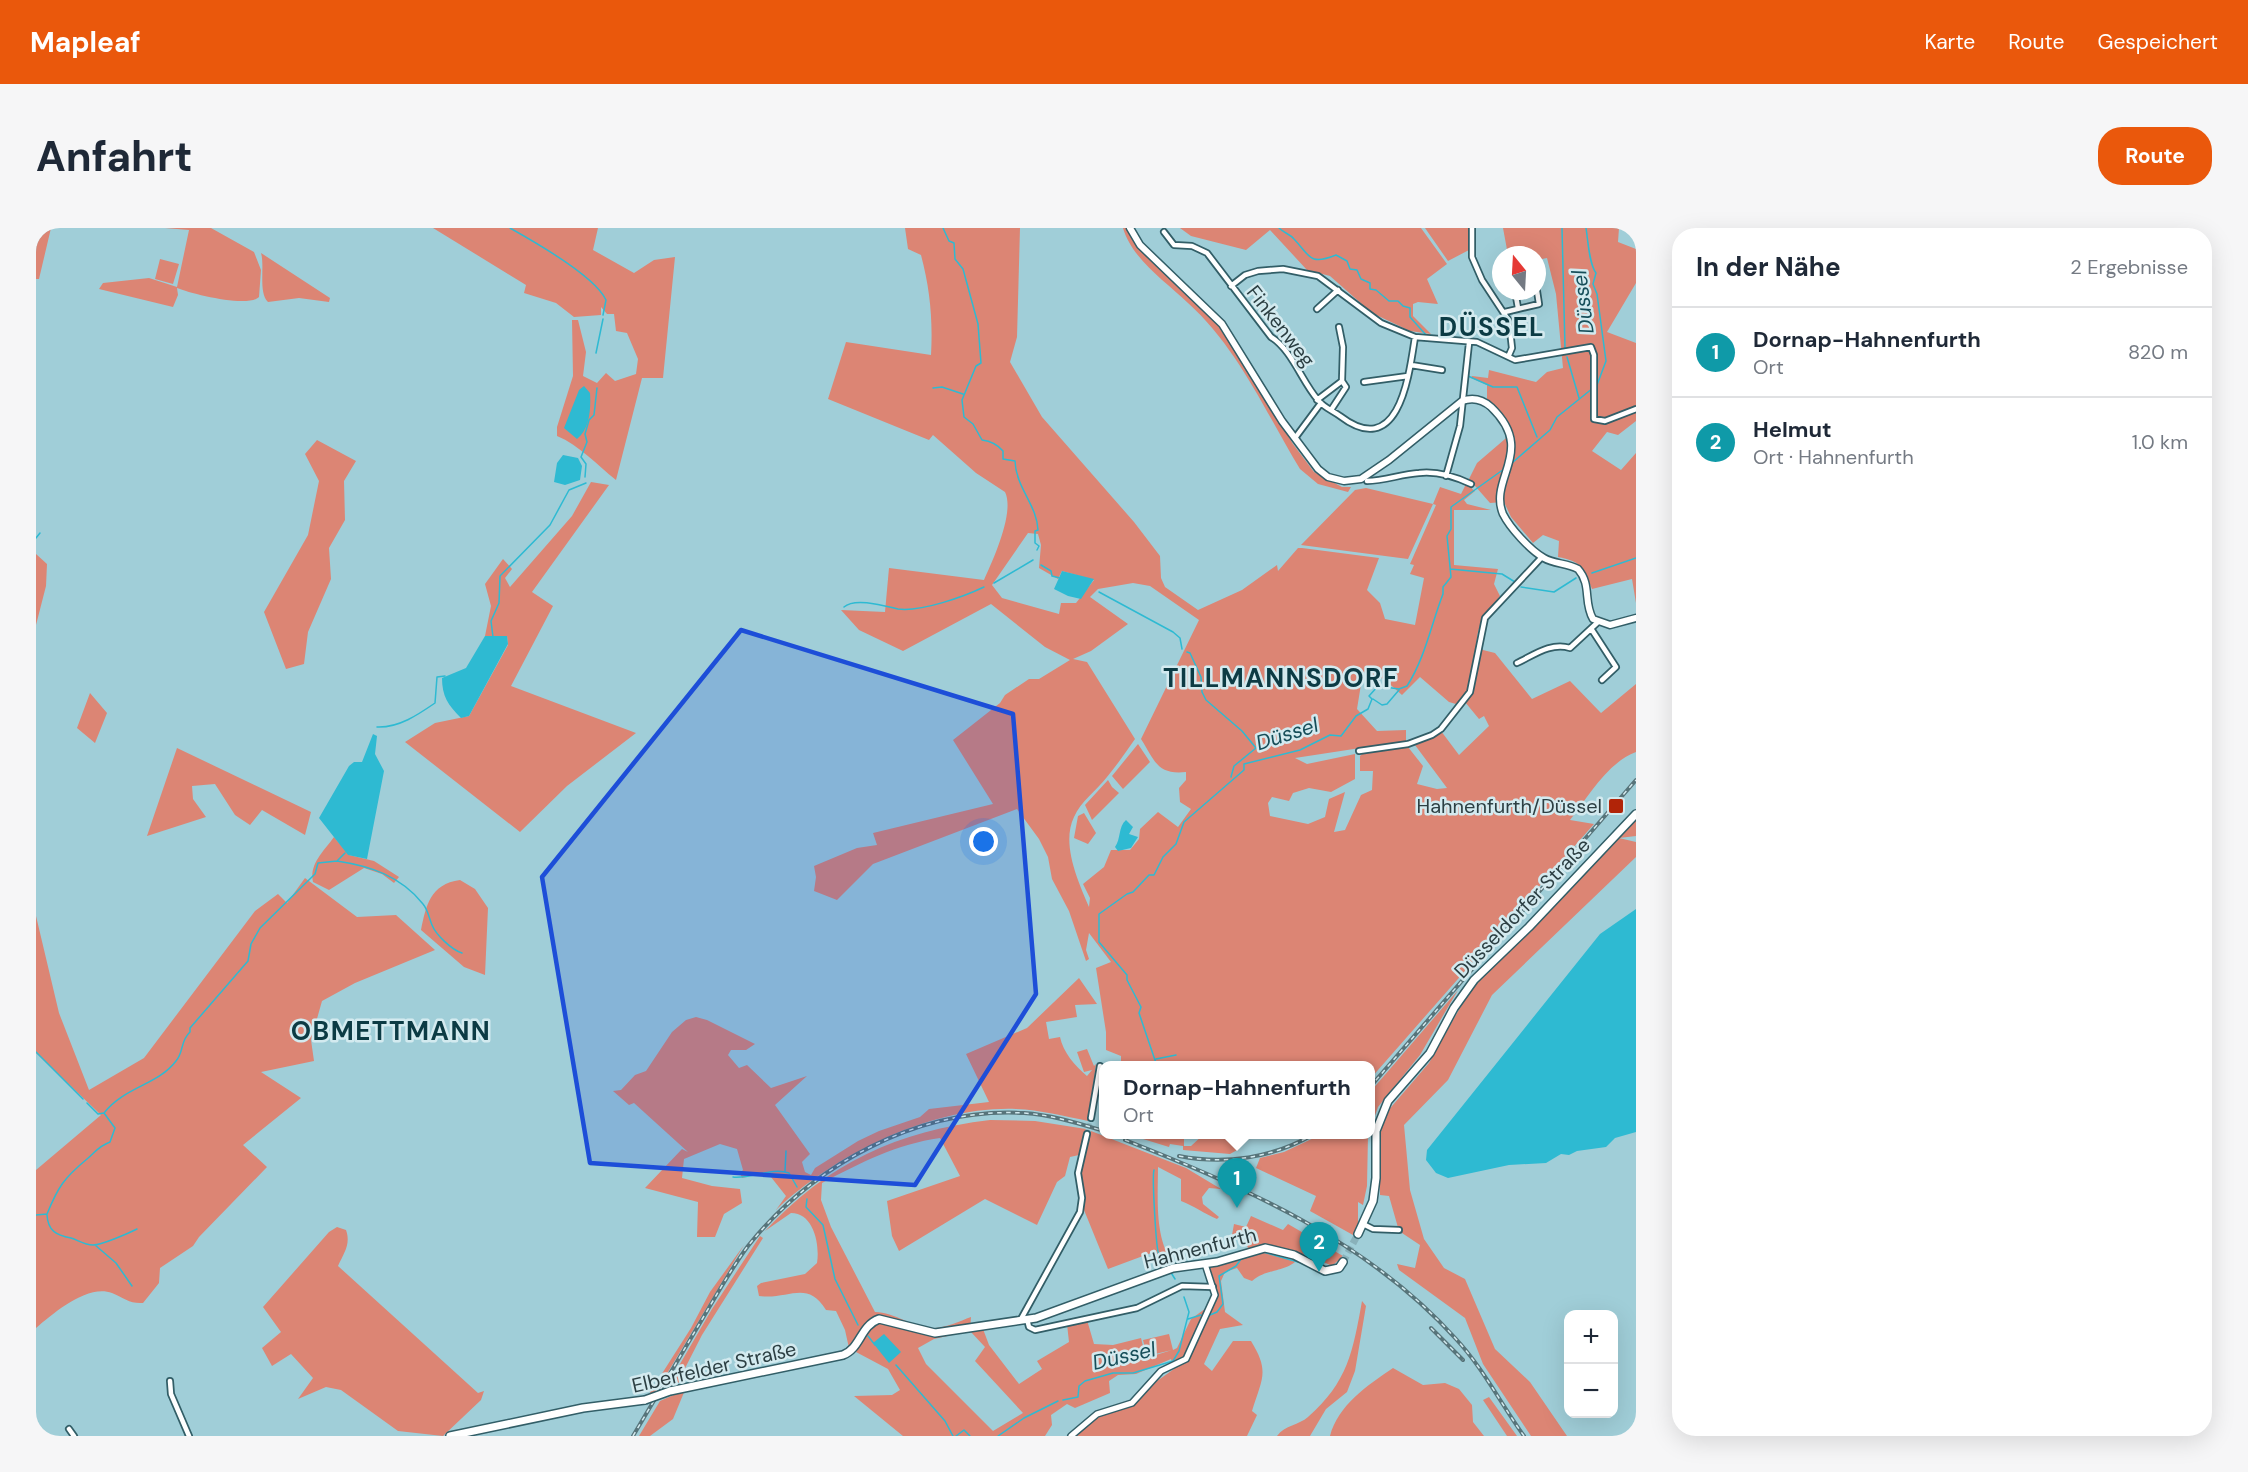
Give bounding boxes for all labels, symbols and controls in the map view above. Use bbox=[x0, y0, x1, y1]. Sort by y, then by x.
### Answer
text: Mapleaf bbox=[30, 24, 141, 61]
text: Karte bbox=[1924, 28, 1975, 56]
text: Route bbox=[2008, 28, 2064, 56]
text: Gespeichert bbox=[2097, 28, 2218, 56]
button: Route bbox=[2098, 127, 2212, 185]
text: Anfahrt bbox=[36, 129, 192, 184]
north arrow bbox=[1492, 246, 1546, 300]
text: In der Nähe bbox=[1696, 250, 1841, 284]
text: 2 Ergebnisse bbox=[2070, 254, 2188, 280]
water label: Düssel bbox=[1565, 268, 1601, 335]
street label: Finkenweg bbox=[1241, 280, 1321, 372]
district label: DÜSSEL bbox=[1439, 310, 1545, 344]
text: Dornap-Hahnenfurth bbox=[1753, 325, 1981, 354]
text: 1 bbox=[1712, 339, 1719, 365]
text: 820 m bbox=[2128, 339, 2188, 365]
text: Ort bbox=[1753, 354, 1784, 380]
text: Helmut bbox=[1753, 415, 1832, 444]
text: 2 bbox=[1710, 429, 1721, 455]
text: 1.0 km bbox=[2132, 429, 2188, 455]
text: Ort · Hahnenfurth bbox=[1753, 444, 1914, 470]
district label: TILLMANNSDORF bbox=[1163, 661, 1399, 695]
water label: Düssel bbox=[1252, 711, 1322, 757]
place label: Hahnenfurth/Düssel bbox=[1417, 793, 1602, 819]
marker: Hahnenfurth/Düssel bbox=[1607, 797, 1625, 815]
your location bbox=[969, 827, 998, 856]
street label: Düsseldorfer Straße bbox=[1448, 832, 1596, 984]
district label: OBMETTMANN bbox=[291, 1014, 491, 1048]
popup bbox=[1099, 1061, 1375, 1139]
text: Dornap-Hahnenfurth bbox=[1123, 1073, 1351, 1102]
text: Ort bbox=[1123, 1102, 1154, 1128]
pin: 1 bbox=[1218, 1158, 1256, 1208]
street label: Hahnenfurth bbox=[1141, 1221, 1259, 1275]
pin: 2 bbox=[1300, 1222, 1338, 1272]
map controls bbox=[1564, 1310, 1618, 1418]
button: + bbox=[1564, 1310, 1618, 1364]
street label: Elberfelder Straße bbox=[629, 1335, 799, 1399]
water label: Düssel bbox=[1090, 1335, 1159, 1377]
button: − bbox=[1564, 1364, 1618, 1418]

